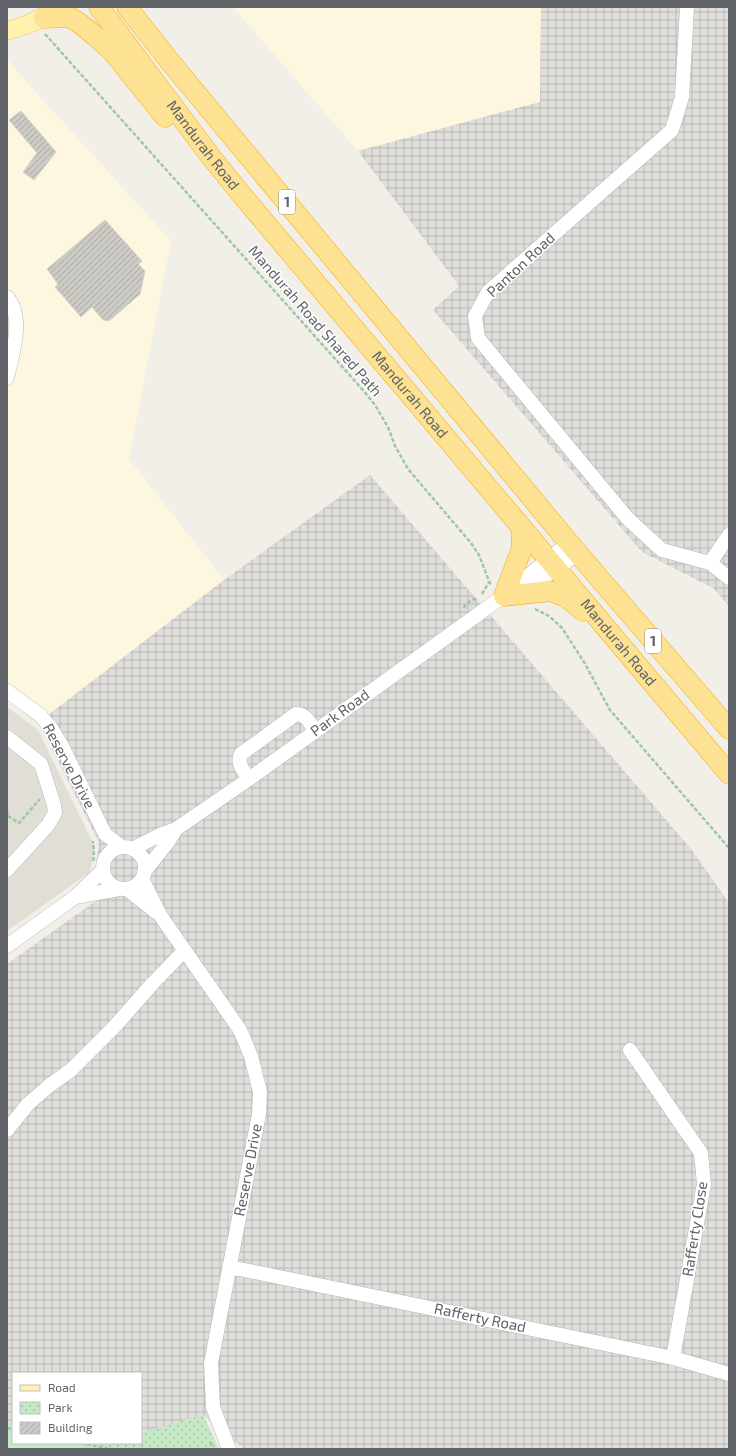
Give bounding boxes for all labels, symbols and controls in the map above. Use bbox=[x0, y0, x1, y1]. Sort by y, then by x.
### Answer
street label: Mandurah Road bbox=[164, 96, 244, 193]
road number: 1 bbox=[279, 190, 295, 214]
street label: Panton Road bbox=[483, 228, 558, 300]
street label: Mandurah Road Shared Path bbox=[245, 241, 386, 399]
street label: Mandurah Road bbox=[369, 347, 452, 441]
street label: Mandurah Road bbox=[577, 595, 661, 689]
road number: 1 bbox=[645, 629, 661, 653]
street label: Park Road bbox=[306, 685, 372, 740]
street label: Reserve Drive bbox=[40, 720, 100, 811]
street label: Reserve Drive bbox=[229, 1122, 265, 1218]
street label: Rafferty Close bbox=[678, 1180, 710, 1278]
street label: Rafferty Road bbox=[433, 1299, 528, 1336]
legend bbox=[12, 1372, 142, 1444]
text: Road bbox=[48, 1380, 76, 1394]
text: Park bbox=[48, 1400, 73, 1414]
text: Building bbox=[48, 1420, 93, 1434]

